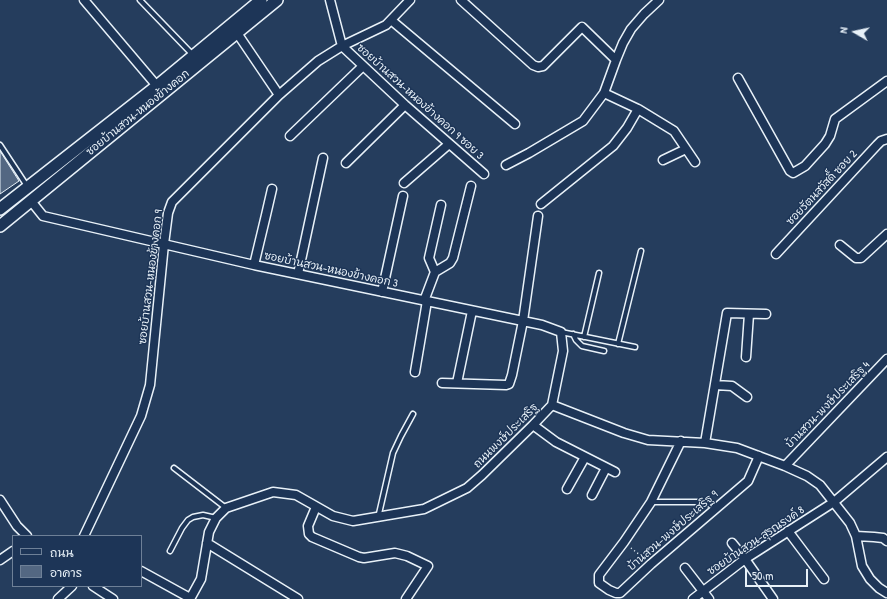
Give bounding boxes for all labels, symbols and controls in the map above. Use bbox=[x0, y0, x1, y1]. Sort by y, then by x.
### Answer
north arrow bbox=[835, 12, 875, 52]
text: N bbox=[836, 26, 851, 34]
street label: ซอยบ้านสวน-หนองข้างคอก 9 ซอย 3 bbox=[354, 42, 486, 162]
street label: ซอยบ้านสวน-หนองข้างคอก bbox=[84, 67, 192, 159]
street label: ซอยรัตนสวัสดิ์ ซอย 2 bbox=[784, 148, 860, 228]
street label: ซอยบ้านสวน-หนองข้างคอก 9 bbox=[136, 209, 166, 345]
street label: ซอยบ้านสวน-หนองข้างคอก 3 bbox=[263, 249, 399, 291]
street label: บ้านสวน-พงษ์ประเสริฐ 4 bbox=[783, 359, 873, 451]
street label: ถนนพงษ์ประเสริฐ bbox=[471, 401, 541, 471]
street label: บ้านสวน-พงษ์ประเสริฐ 9 bbox=[625, 488, 721, 574]
street label: ซอยบ้านสวน-สุรณรงค์ 8 bbox=[705, 504, 807, 578]
legend bbox=[12, 535, 142, 587]
text: ถนน bbox=[50, 544, 74, 561]
scale bar bbox=[747, 561, 810, 587]
text: อาคาร bbox=[50, 564, 82, 581]
text: 50 m bbox=[752, 567, 773, 584]

